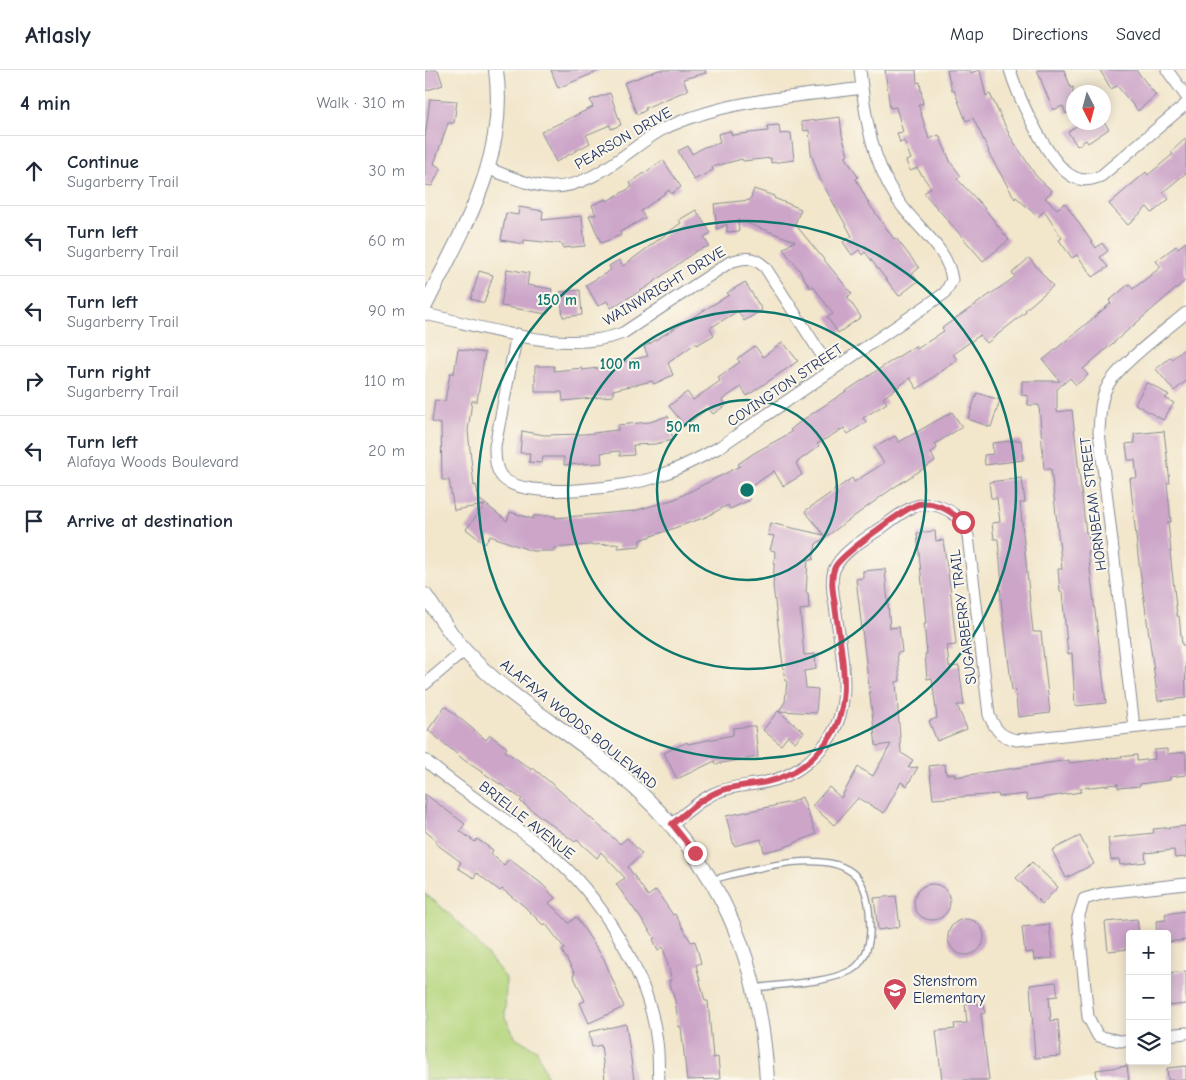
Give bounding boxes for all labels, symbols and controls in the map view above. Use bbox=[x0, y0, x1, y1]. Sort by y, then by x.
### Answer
text: Atlasly bbox=[25, 21, 91, 49]
text: Map bbox=[950, 24, 984, 45]
text: Directions bbox=[1012, 24, 1088, 45]
text: Saved bbox=[1116, 24, 1161, 45]
north arrow bbox=[1066, 85, 1111, 130]
text: 4 min bbox=[20, 91, 71, 115]
text: Walk · 310 m bbox=[316, 94, 405, 112]
street label: PEARSON DRIVE bbox=[571, 103, 675, 173]
text: Continue bbox=[67, 151, 139, 173]
icon: ahead bbox=[20, 157, 48, 185]
text: 30 m bbox=[369, 162, 405, 180]
text: Sugarberry Trail bbox=[67, 173, 179, 191]
text: Turn left bbox=[67, 221, 138, 243]
icon: left bbox=[20, 227, 48, 255]
text: 60 m bbox=[368, 232, 405, 250]
street label: WAINWRIGHT DRIVE bbox=[599, 242, 729, 330]
text: Sugarberry Trail bbox=[67, 243, 179, 261]
text: Turn left bbox=[67, 291, 138, 313]
text: 150 m bbox=[537, 291, 577, 309]
icon: left bbox=[20, 297, 48, 325]
text: 90 m bbox=[368, 302, 405, 320]
text: Sugarberry Trail bbox=[67, 313, 179, 331]
street label: COVINGTON STREET bbox=[724, 340, 846, 430]
text: 100 m bbox=[600, 355, 640, 373]
text: Turn right bbox=[67, 361, 151, 383]
icon: right bbox=[20, 367, 48, 395]
text: 110 m bbox=[364, 372, 405, 390]
text: Sugarberry Trail bbox=[67, 383, 179, 401]
text: 50 m bbox=[666, 418, 700, 436]
text: Turn left bbox=[67, 431, 138, 453]
street label: HORNBEAM STREET bbox=[1076, 436, 1110, 572]
icon: left bbox=[20, 437, 48, 465]
text: 20 m bbox=[368, 442, 405, 460]
text: Alafaya Woods Boulevard bbox=[67, 453, 239, 471]
centre of rings bbox=[738, 481, 756, 499]
icon: arrive bbox=[20, 507, 48, 535]
text: Arrive at destination bbox=[67, 510, 233, 532]
route start bbox=[952, 511, 975, 534]
street label: SUGARBERRY TRAIL bbox=[946, 548, 980, 686]
street label: ALAFAYA WOODS BOULEVARD bbox=[497, 655, 661, 793]
street label: BRIELLE AVENUE bbox=[475, 777, 579, 863]
route end bbox=[684, 842, 707, 865]
map controls bbox=[1126, 930, 1171, 1065]
button: + bbox=[1126, 930, 1171, 975]
place label: Stenstrom Elementary bbox=[913, 972, 986, 1007]
button: − bbox=[1126, 975, 1171, 1020]
school or university icon: Stenstrom Elementary bbox=[882, 977, 908, 1011]
button: layers bbox=[1126, 1020, 1171, 1065]

